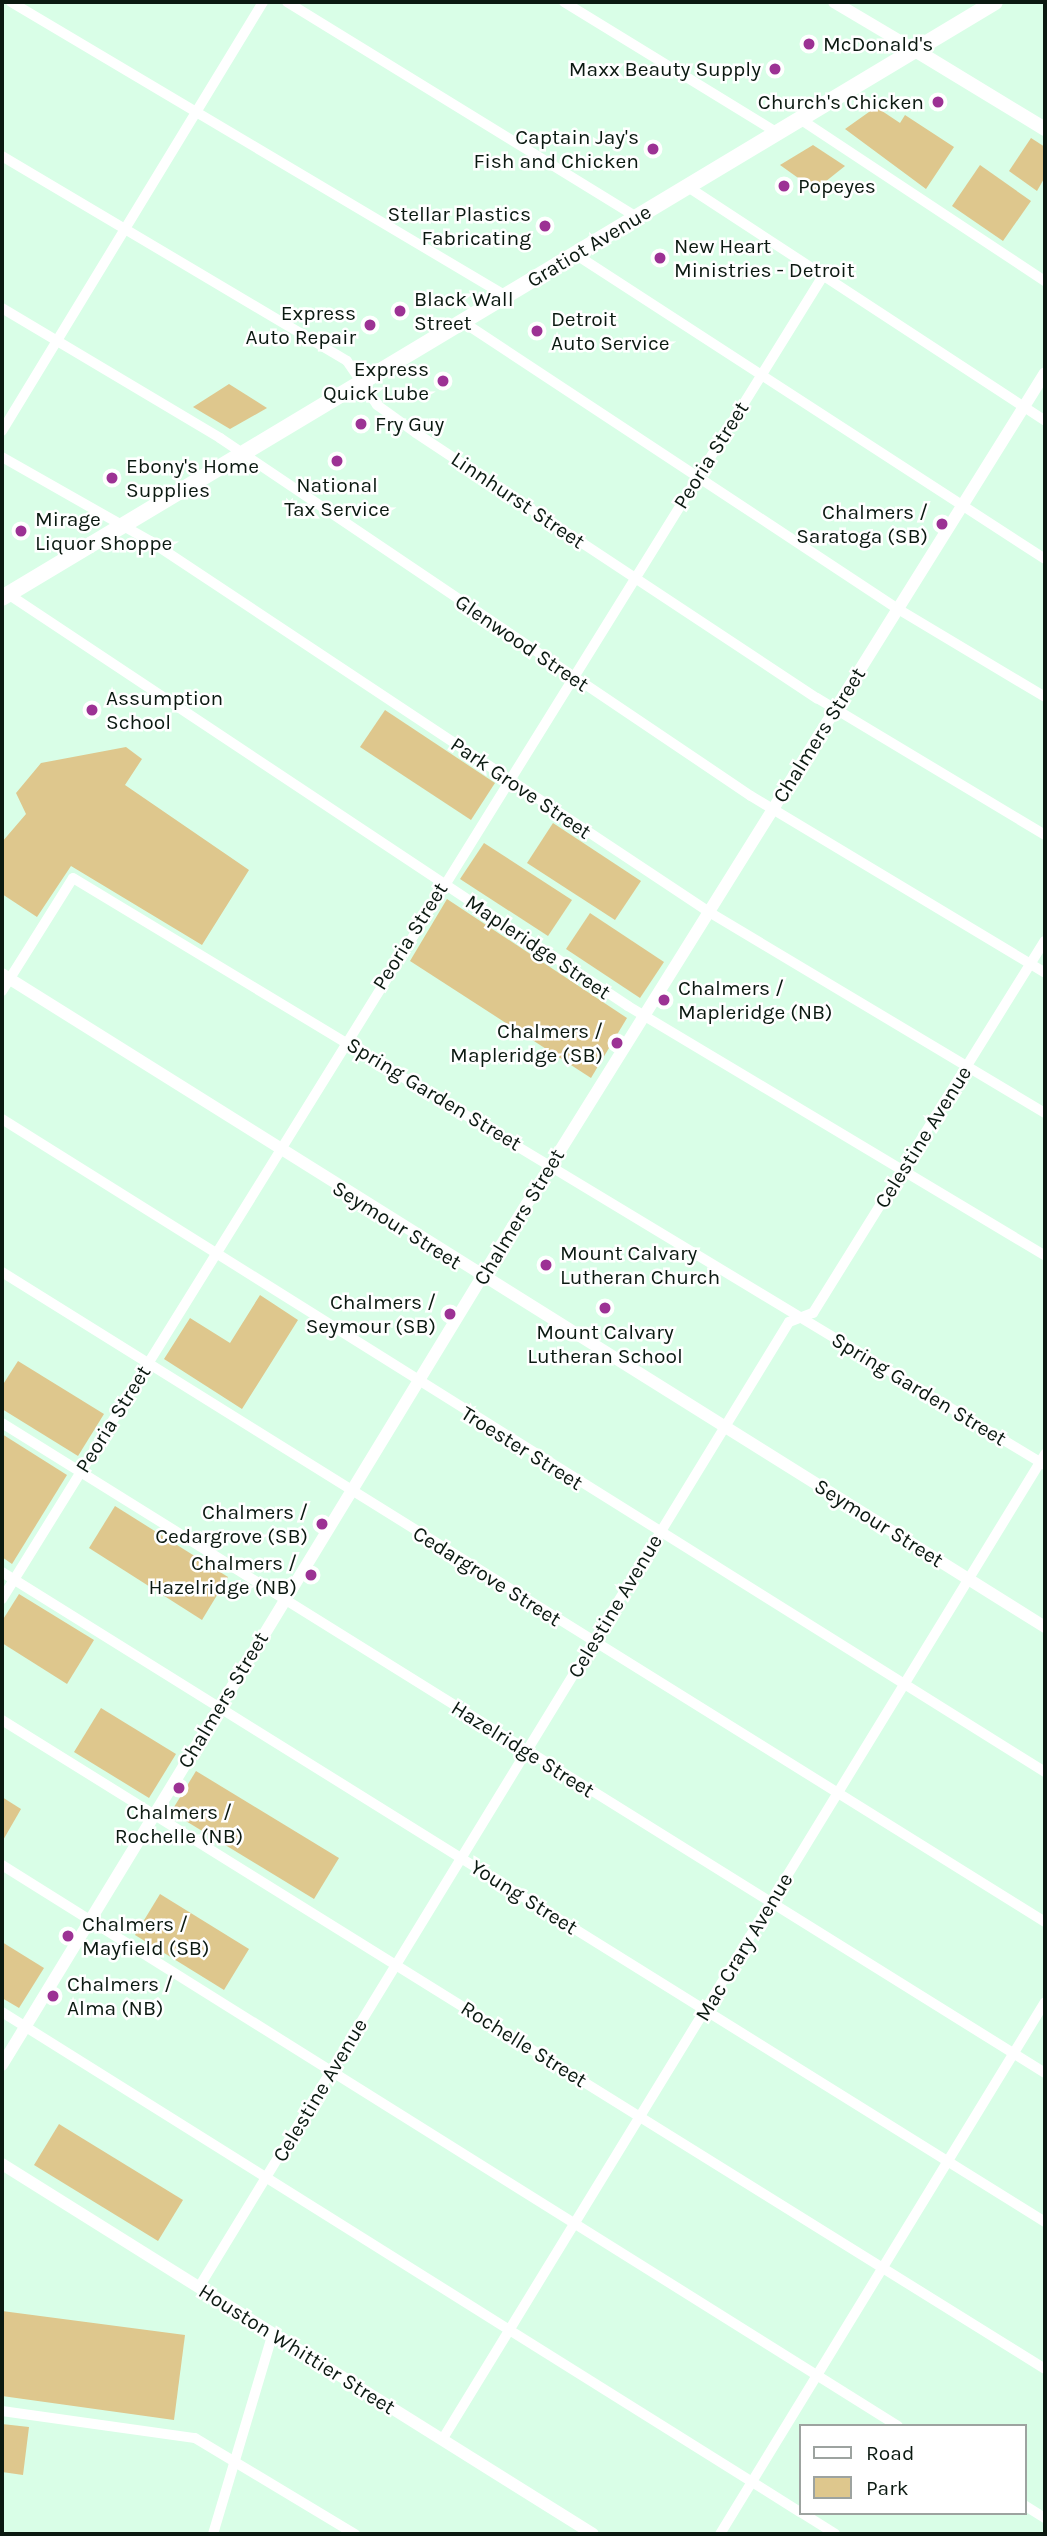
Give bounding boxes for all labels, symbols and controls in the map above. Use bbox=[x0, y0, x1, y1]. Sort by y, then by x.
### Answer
place label: McDonald's bbox=[823, 31, 933, 57]
marker: McDonald's bbox=[801, 36, 817, 52]
place label: Maxx Beauty Supply bbox=[569, 56, 761, 82]
marker: Maxx Beauty Supply bbox=[767, 61, 783, 77]
place label: Church's Chicken bbox=[758, 89, 924, 115]
marker: Church's Chicken bbox=[930, 94, 946, 110]
place label: Captain Jay's Fish and Chicken bbox=[473, 124, 639, 174]
marker: Captain Jay's Fish and Chicken bbox=[645, 141, 661, 157]
place label: Popeyes bbox=[798, 173, 876, 199]
marker: Popeyes bbox=[776, 178, 792, 194]
street label: Gratiot Avenue bbox=[522, 199, 656, 293]
place label: Stellar Plastics Fabricating bbox=[388, 201, 531, 251]
marker: Stellar Plastics Fabricating bbox=[537, 218, 553, 234]
place label: New Heart Ministries - Detroit bbox=[674, 233, 855, 283]
marker: New Heart Ministries - Detroit bbox=[652, 250, 668, 266]
place label: Black Wall Street bbox=[414, 286, 514, 336]
place label: Express Auto Repair bbox=[246, 300, 356, 350]
marker: Black Wall Street bbox=[392, 303, 408, 319]
place label: Detroit Auto Service bbox=[551, 306, 670, 356]
marker: Express Auto Repair bbox=[362, 317, 378, 333]
marker: Detroit Auto Service bbox=[529, 323, 545, 339]
place label: Express Quick Lube bbox=[323, 356, 429, 406]
marker: Express Quick Lube bbox=[435, 373, 451, 389]
street label: Peoria Street bbox=[668, 397, 754, 513]
place label: Fry Guy bbox=[375, 411, 444, 437]
marker: Fry Guy bbox=[353, 416, 369, 432]
street label: Linnhurst Street bbox=[446, 446, 590, 554]
place label: Ebony's Home Supplies bbox=[126, 453, 259, 503]
marker: National Tax Service bbox=[329, 453, 345, 469]
marker: Ebony's Home Supplies bbox=[104, 470, 120, 486]
place label: National Tax Service bbox=[284, 472, 390, 522]
place label: Chalmers / Saratoga (SB) bbox=[796, 499, 928, 549]
place label: Mirage Liquor Shoppe bbox=[35, 506, 172, 556]
marker: Chalmers / Saratoga (SB) bbox=[934, 516, 950, 532]
marker: Mirage Liquor Shoppe bbox=[13, 523, 29, 539]
street label: Glenwood Street bbox=[450, 589, 594, 697]
street label: Chalmers Street bbox=[767, 663, 871, 807]
place label: Assumption School bbox=[106, 685, 223, 735]
marker: Assumption School bbox=[84, 702, 100, 718]
street label: Park Grove Street bbox=[446, 732, 596, 844]
street label: Peoria Street bbox=[367, 878, 453, 994]
street label: Mapleridge Street bbox=[461, 889, 615, 1005]
place label: Chalmers / Mapleridge (NB) bbox=[678, 975, 833, 1025]
marker: Chalmers / Mapleridge (NB) bbox=[656, 992, 672, 1008]
place label: Chalmers / Mapleridge (SB) bbox=[450, 1018, 603, 1068]
street label: Spring Garden Street bbox=[342, 1032, 526, 1156]
marker: Chalmers / Mapleridge (SB) bbox=[609, 1035, 625, 1051]
street label: Celestine Avenue bbox=[869, 1061, 977, 1213]
street label: Chalmers Street bbox=[468, 1144, 570, 1290]
street label: Seymour Street bbox=[328, 1175, 466, 1275]
place label: Mount Calvary Lutheran Church bbox=[560, 1240, 720, 1290]
marker: Mount Calvary Lutheran Church bbox=[538, 1257, 554, 1273]
place label: Chalmers / Seymour (SB) bbox=[306, 1289, 436, 1339]
marker: Mount Calvary Lutheran School bbox=[597, 1300, 613, 1316]
marker: Chalmers / Seymour (SB) bbox=[442, 1306, 458, 1322]
place label: Mount Calvary Lutheran School bbox=[527, 1319, 683, 1369]
street label: Spring Garden Street bbox=[827, 1327, 1011, 1451]
street label: Peoria Street bbox=[70, 1361, 156, 1477]
street label: Troester Street bbox=[456, 1401, 588, 1495]
street label: Seymour Street bbox=[810, 1473, 948, 1573]
place label: Chalmers / Cedargrove (SB) bbox=[155, 1499, 308, 1549]
marker: Chalmers / Cedargrove (SB) bbox=[314, 1516, 330, 1532]
street label: Cedargrove Street bbox=[408, 1520, 566, 1632]
street label: Celestine Avenue bbox=[562, 1530, 668, 1682]
place label: Chalmers / Hazelridge (NB) bbox=[149, 1550, 297, 1600]
marker: Chalmers / Hazelridge (NB) bbox=[303, 1567, 319, 1583]
street label: Chalmers Street bbox=[172, 1627, 274, 1773]
street label: Hazelridge Street bbox=[447, 1695, 599, 1803]
marker: Chalmers / Rochelle (NB) bbox=[171, 1780, 187, 1796]
place label: Chalmers / Rochelle (NB) bbox=[115, 1799, 243, 1849]
street label: Young Street bbox=[466, 1854, 582, 1940]
street label: Mac Crary Avenue bbox=[690, 1868, 798, 2026]
place label: Chalmers / Mayfield (SB) bbox=[82, 1911, 209, 1961]
marker: Chalmers / Mayfield (SB) bbox=[60, 1928, 76, 1944]
place label: Chalmers / Alma (NB) bbox=[67, 1971, 173, 2021]
marker: Chalmers / Alma (NB) bbox=[45, 1988, 61, 2004]
street label: Rochelle Street bbox=[456, 1995, 592, 2093]
street label: Celestine Avenue bbox=[267, 2014, 373, 2166]
street label: Houston Whittier Street bbox=[194, 2278, 400, 2420]
legend bbox=[799, 2424, 1026, 2515]
text: Road bbox=[866, 2441, 914, 2465]
text: Park bbox=[866, 2476, 909, 2500]

